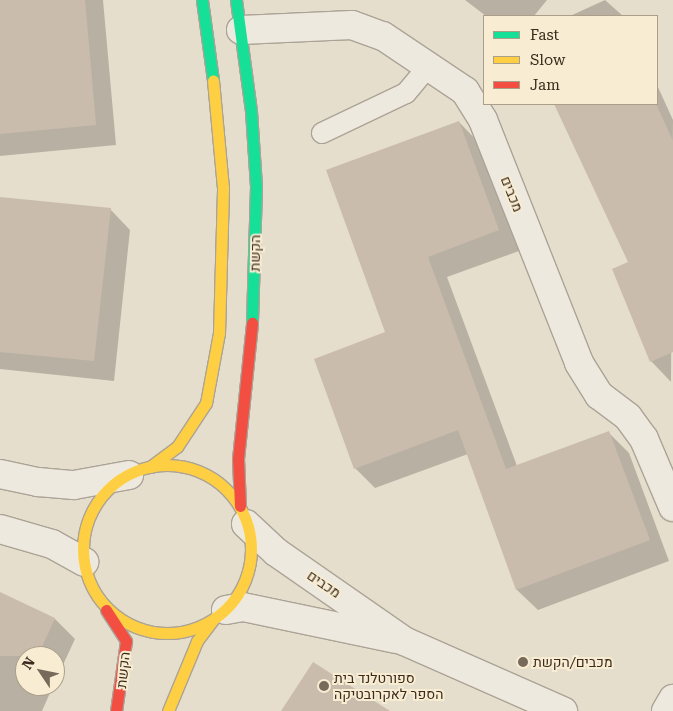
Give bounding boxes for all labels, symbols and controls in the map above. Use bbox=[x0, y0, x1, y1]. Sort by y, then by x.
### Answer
legend bbox=[483, 15, 658, 105]
text: Fast bbox=[530, 26, 559, 44]
text: Slow bbox=[530, 51, 565, 69]
text: Jam bbox=[530, 76, 560, 94]
street label: מכבים bbox=[497, 174, 527, 214]
street label: הקשת bbox=[246, 234, 264, 272]
street label: מכבים bbox=[304, 567, 344, 601]
north arrow bbox=[15, 646, 65, 696]
street label: הקשת bbox=[113, 651, 133, 689]
text: N bbox=[19, 654, 38, 672]
place label: מכבים/הקשת bbox=[533, 654, 613, 670]
marker: מכבים/הקשת bbox=[517, 656, 529, 668]
place label: ספורטלנד בית הספר לאקרובטיקה bbox=[334, 670, 443, 702]
marker: ספורטלנד בית הספר לאקרובטיקה bbox=[318, 680, 330, 692]

